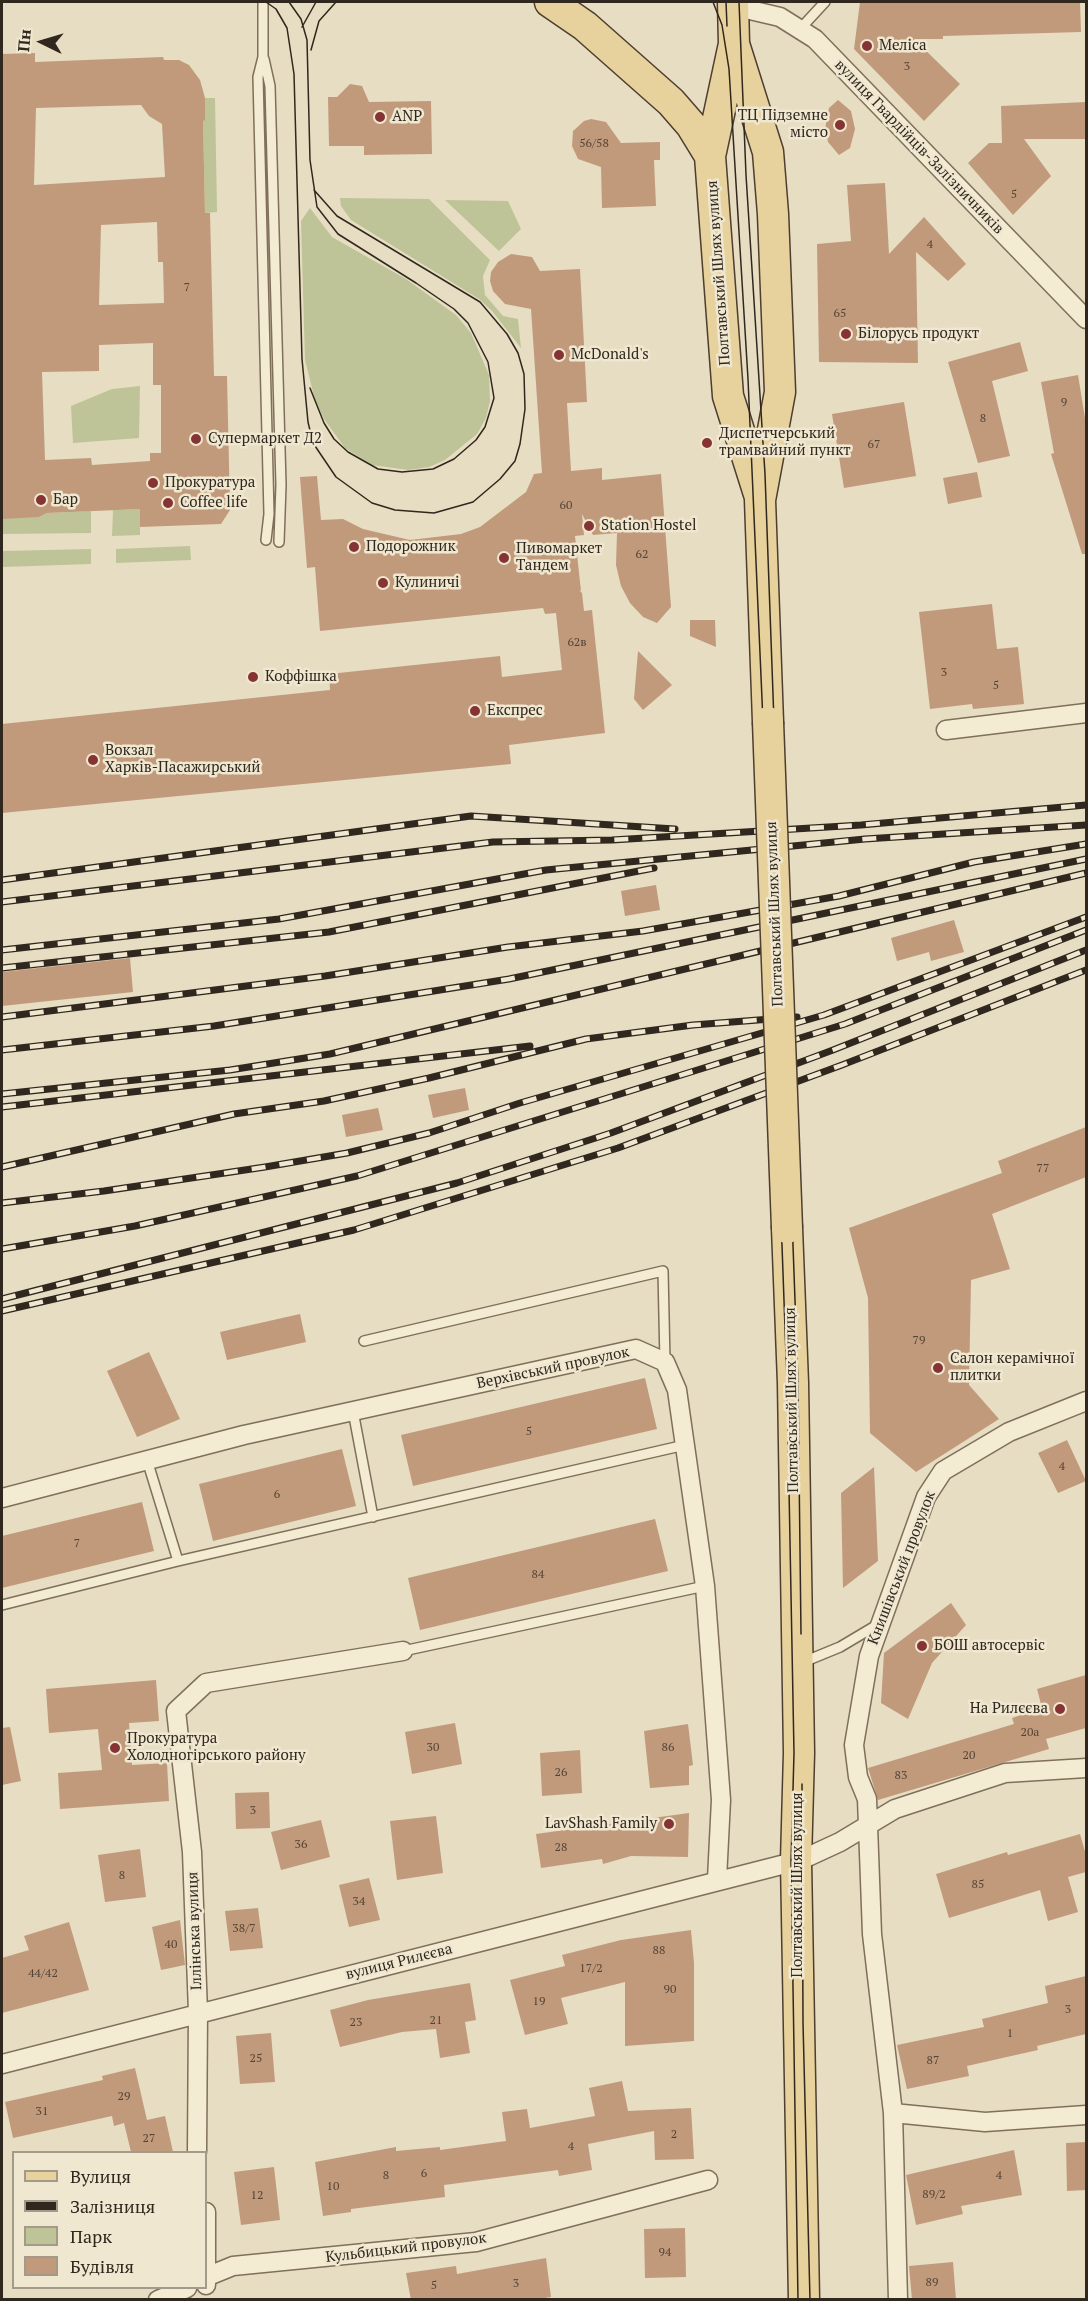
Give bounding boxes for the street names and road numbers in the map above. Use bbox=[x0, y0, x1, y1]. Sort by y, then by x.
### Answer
street label: вулиця Гвардійців-Залізничників bbox=[831, 56, 1007, 238]
street label: Полтавський Шлях вулиця bbox=[704, 180, 734, 366]
street label: Полтавський Шлях вулиця bbox=[763, 821, 787, 1007]
street label: Полтавський Шлях вулиця bbox=[781, 1307, 803, 1493]
street label: Верхівський провулок bbox=[475, 1343, 631, 1393]
street label: Книшівський провулок bbox=[864, 1489, 940, 1647]
street label: Полтавський Шлях вулиця bbox=[789, 1792, 807, 1978]
street label: Іллінська вулиця bbox=[184, 1871, 206, 1991]
street label: вулиця Рилєєва bbox=[344, 1940, 454, 1984]
street label: Кульбицький провулок bbox=[325, 2229, 487, 2267]

